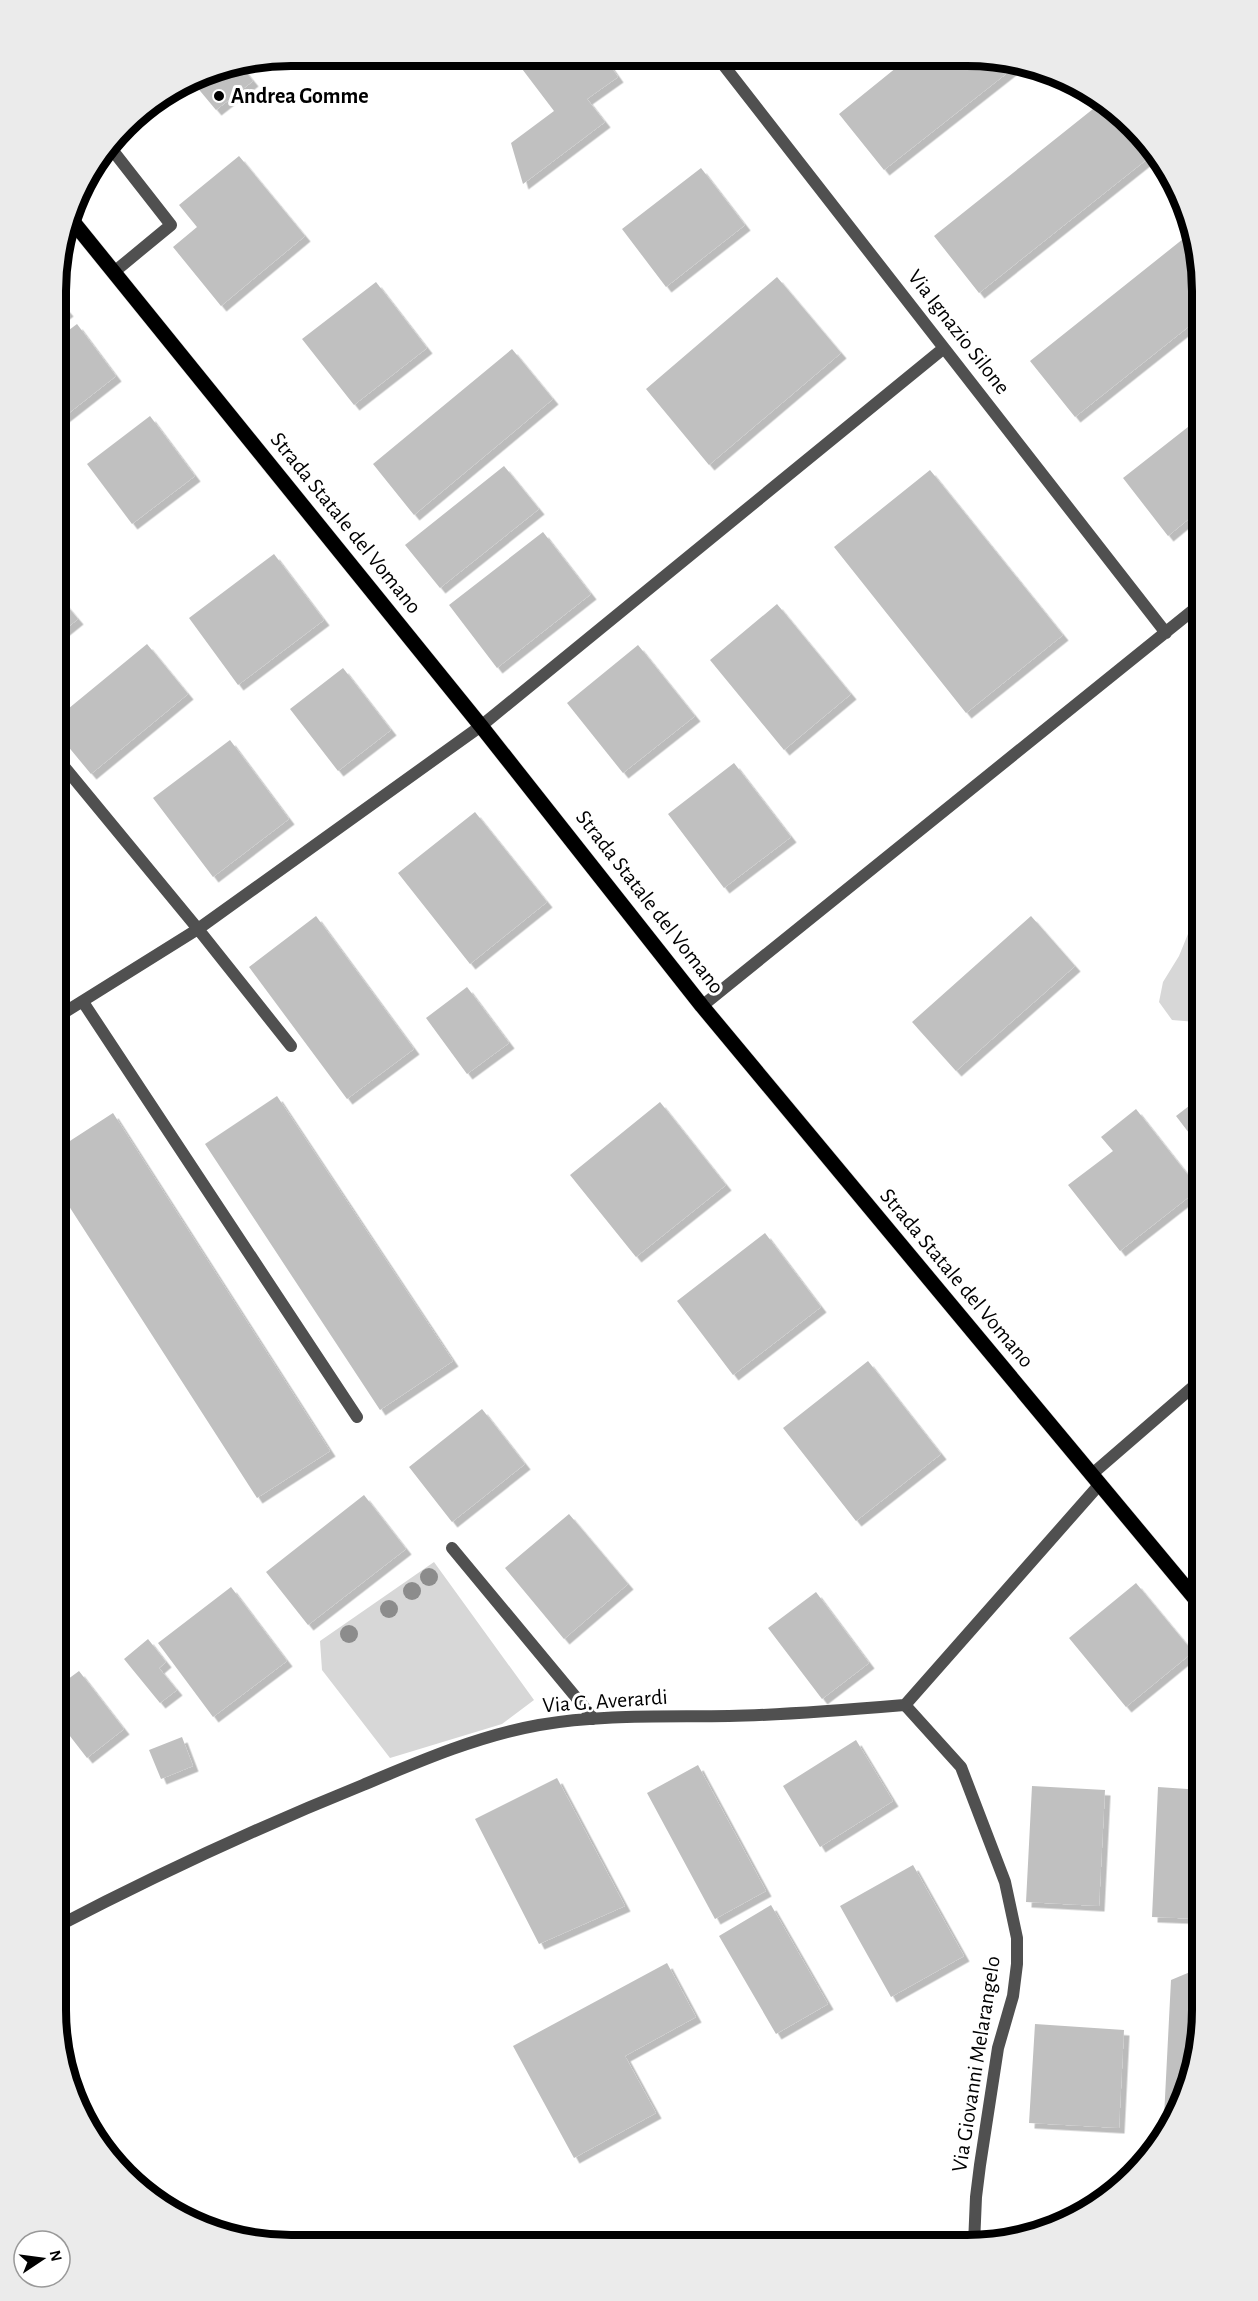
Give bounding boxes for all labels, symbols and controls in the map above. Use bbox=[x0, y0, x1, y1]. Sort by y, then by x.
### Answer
place label: Andrea Gomme bbox=[231, 85, 369, 107]
marker: Andrea Gomme bbox=[212, 89, 226, 103]
street label: Via Ignazio Silone bbox=[904, 266, 1014, 398]
street label: Strada Statale del Vomano bbox=[266, 428, 426, 618]
street label: Strada Statale del Vomano bbox=[572, 806, 728, 998]
street label: Strada Statale del Vomano bbox=[876, 1184, 1038, 1372]
street label: Via G. Averardi bbox=[542, 1686, 668, 1716]
street label: Via Giovanni Melarangelo bbox=[948, 1954, 1004, 2174]
north arrow bbox=[12, 2229, 72, 2289]
text: N bbox=[47, 2249, 65, 2263]

